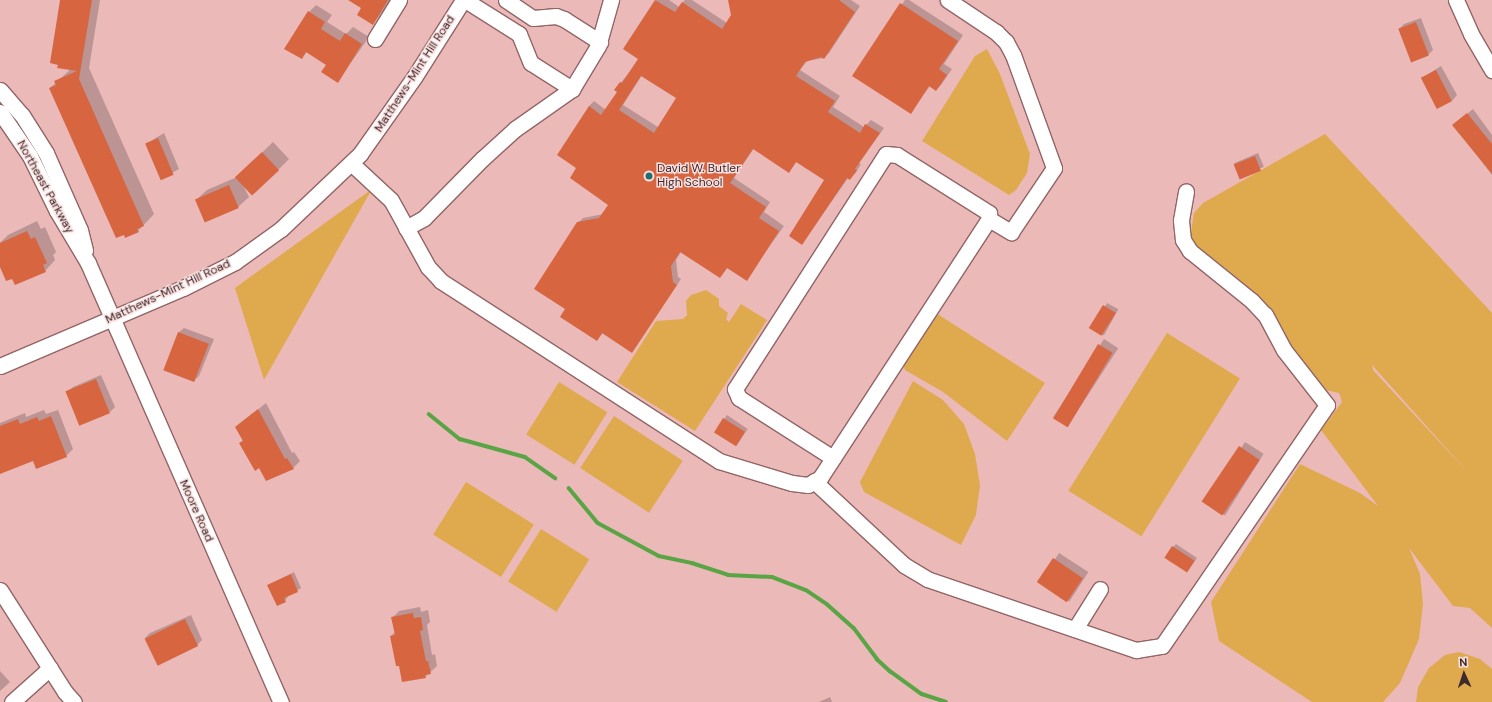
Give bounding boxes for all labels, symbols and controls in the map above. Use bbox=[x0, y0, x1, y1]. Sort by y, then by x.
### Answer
street label: Matthews-Mint Hill Road bbox=[372, 13, 458, 135]
street label: Northeast Parkway bbox=[13, 138, 77, 236]
place label: David W. Butler High School bbox=[657, 162, 741, 190]
marker: David W. Butler High School bbox=[644, 171, 654, 181]
street label: Matthews-Mint Hill Road bbox=[103, 257, 233, 327]
street label: Moore Road bbox=[176, 478, 216, 544]
north arrow bbox=[1444, 654, 1484, 694]
text: N bbox=[1459, 655, 1468, 669]

